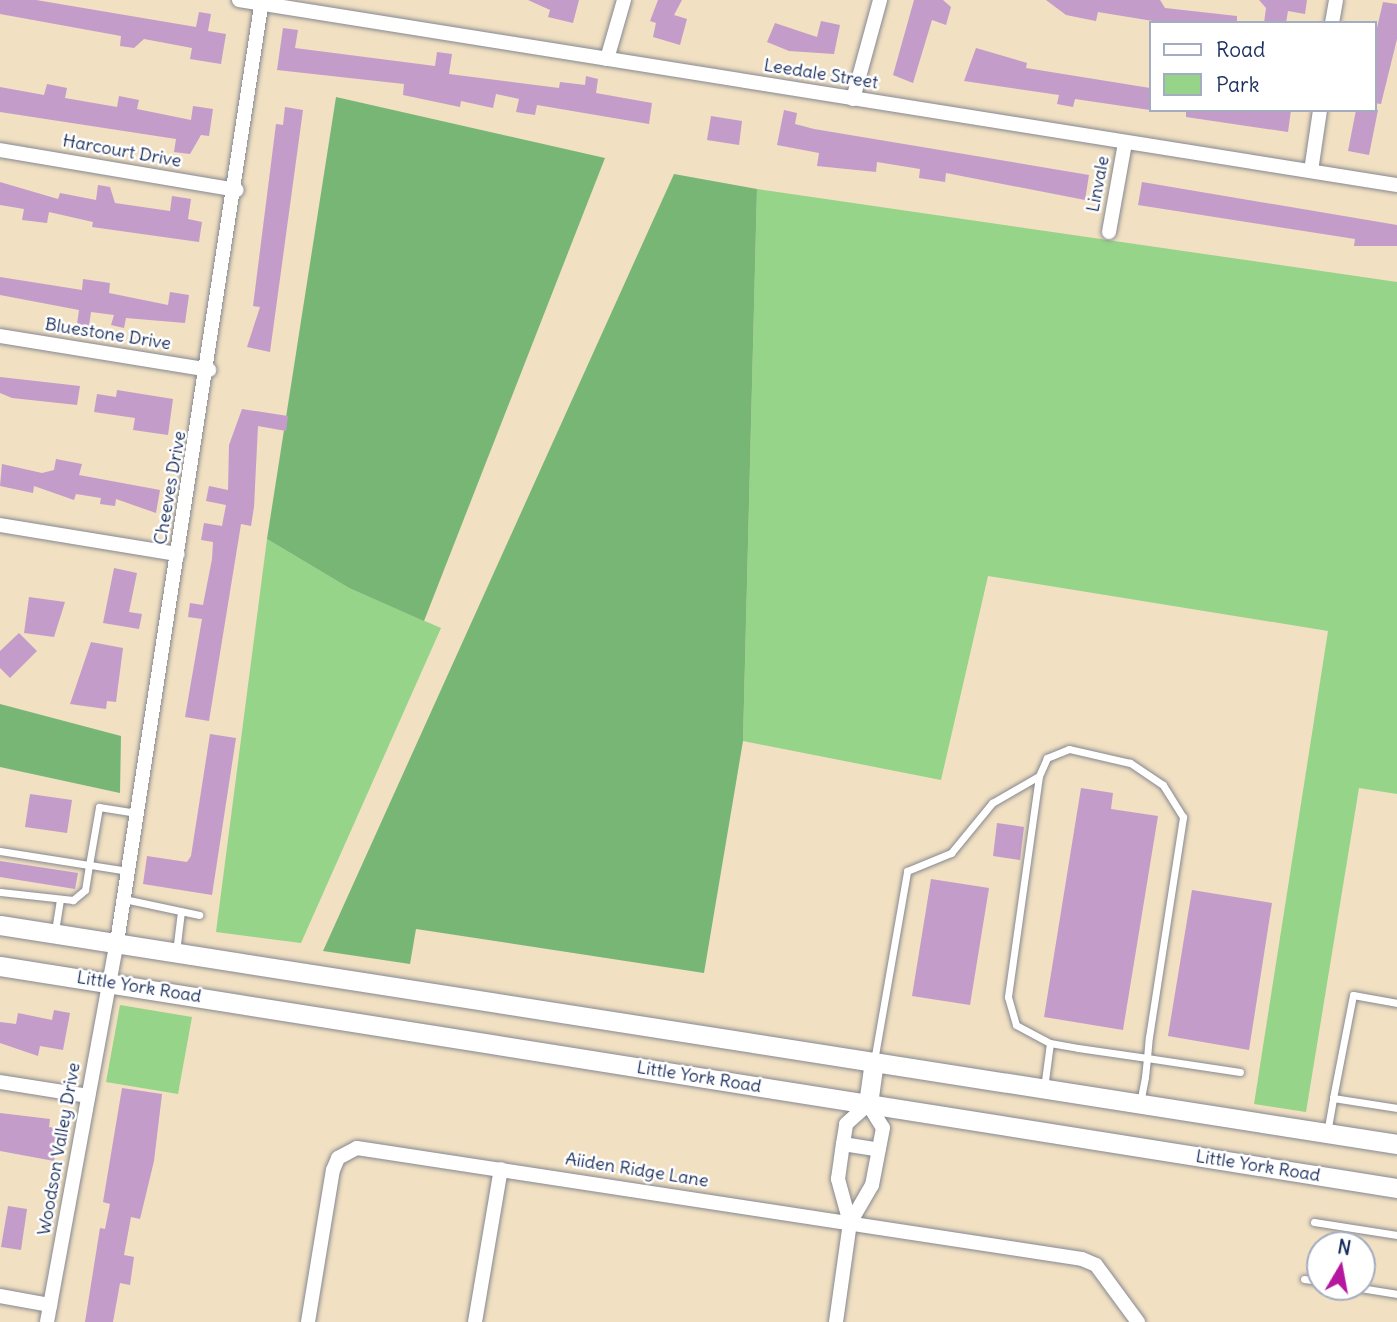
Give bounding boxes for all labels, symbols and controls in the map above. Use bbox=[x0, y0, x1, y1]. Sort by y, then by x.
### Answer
legend bbox=[1148, 21, 1376, 112]
text: Road bbox=[1216, 36, 1265, 63]
street label: Leedale Street bbox=[762, 54, 880, 94]
text: Park bbox=[1216, 71, 1259, 98]
street label: Harcourt Drive bbox=[61, 130, 183, 172]
street label: Linvale bbox=[1082, 154, 1114, 214]
street label: Bluestone Drive bbox=[43, 313, 173, 355]
street label: Cheeves Drive bbox=[149, 429, 191, 547]
street label: Little York Road bbox=[75, 966, 203, 1008]
street label: Little York Road bbox=[635, 1056, 763, 1098]
street label: Woodson Valley Drive bbox=[33, 1061, 85, 1237]
street label: Little York Road bbox=[1194, 1145, 1322, 1187]
street label: Aiiden Ridge Lane bbox=[564, 1148, 710, 1192]
north arrow bbox=[1306, 1231, 1376, 1301]
text: N bbox=[1336, 1234, 1353, 1260]

